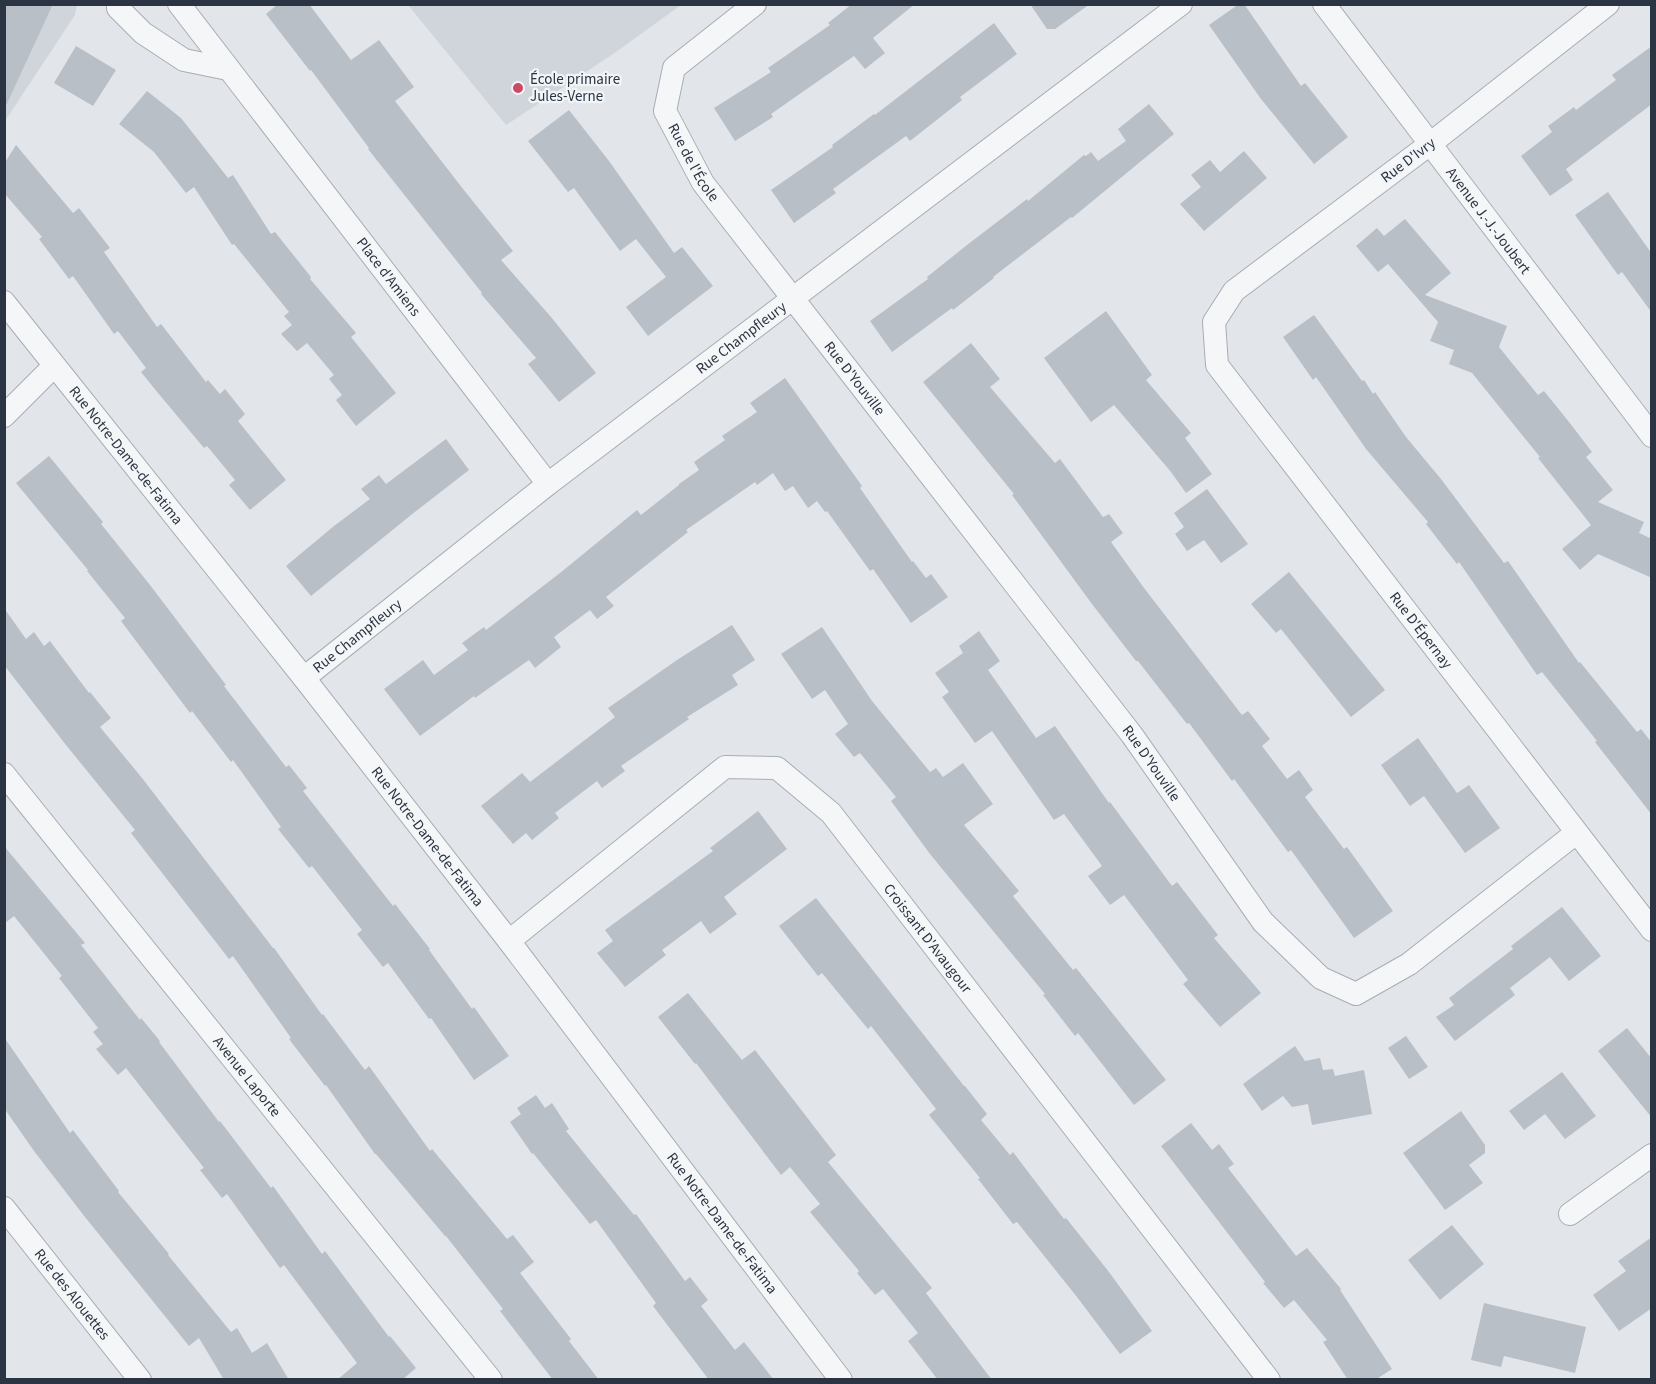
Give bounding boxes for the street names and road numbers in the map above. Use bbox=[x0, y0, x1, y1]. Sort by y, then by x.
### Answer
street label: Rue de l'École bbox=[662, 120, 724, 206]
street label: Rue D'Ivry bbox=[1377, 133, 1440, 188]
street label: Avenue J.-J.-Joubert bbox=[1441, 163, 1535, 279]
street label: Place d'Amiens bbox=[351, 233, 425, 321]
street label: Rue Champfleury bbox=[692, 297, 791, 379]
street label: Rue D'Youville bbox=[819, 337, 890, 420]
street label: Rue Notre-Dame-de-Fatima bbox=[64, 382, 188, 529]
street label: Rue D'Épernay bbox=[1384, 588, 1457, 673]
street label: Rue Champfleury bbox=[308, 594, 407, 678]
street label: Rue D'Youville bbox=[1117, 721, 1185, 806]
street label: Rue Notre-Dame-de-Fatima bbox=[366, 762, 488, 911]
street label: Croissant D'Avaugour bbox=[878, 879, 977, 998]
street label: Avenue Laporte bbox=[208, 1032, 286, 1122]
street label: Rue Notre-Dame-de-Fatima bbox=[661, 1148, 782, 1298]
street label: Rue des Alouettes bbox=[29, 1244, 115, 1345]

